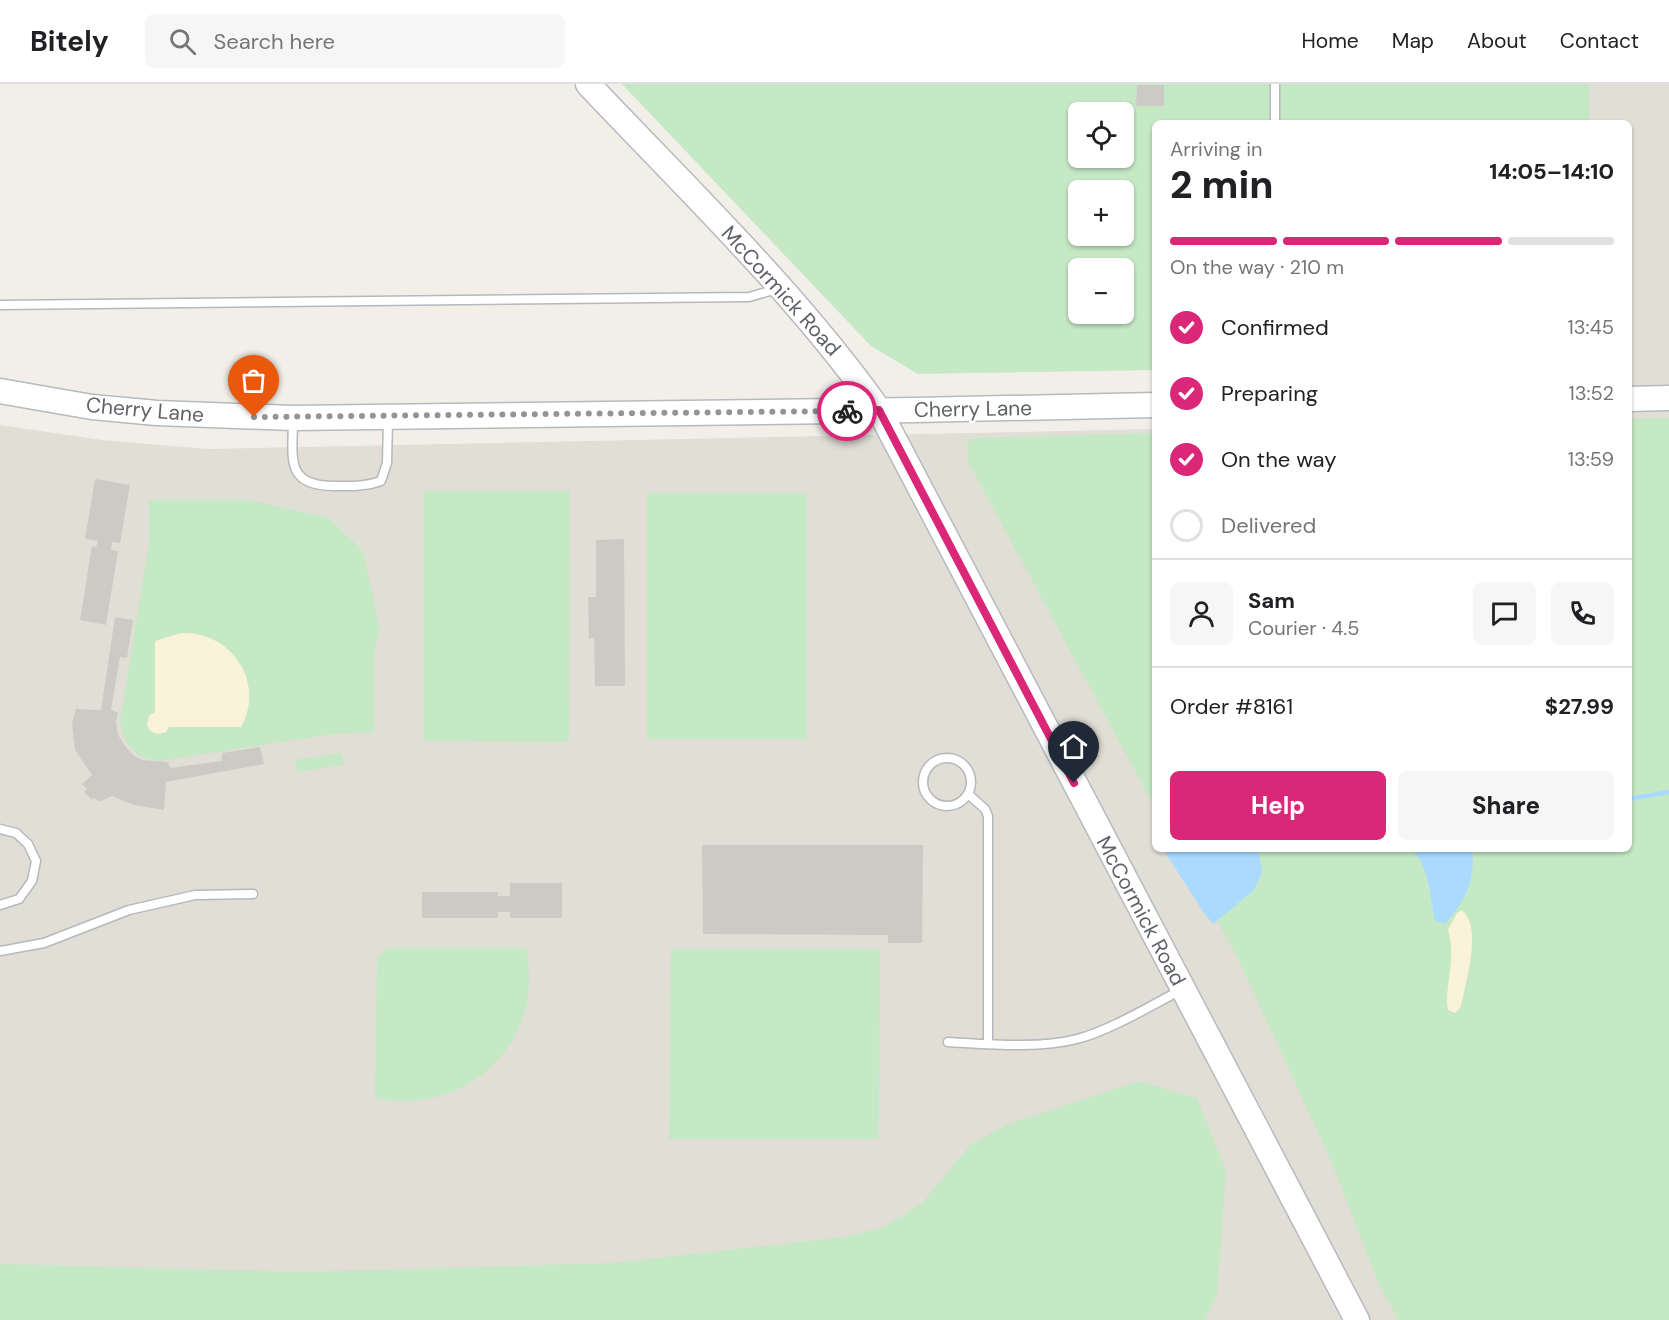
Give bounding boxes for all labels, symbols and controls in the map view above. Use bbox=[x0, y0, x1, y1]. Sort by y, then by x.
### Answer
search box bbox=[145, 14, 565, 68]
text: Bitely bbox=[30, 23, 109, 60]
icon: search bbox=[166, 25, 199, 58]
text: Search here bbox=[214, 27, 335, 56]
text: Home bbox=[1301, 27, 1359, 55]
text: Map bbox=[1392, 27, 1434, 55]
text: About bbox=[1467, 27, 1527, 55]
text: Contact bbox=[1560, 27, 1639, 55]
map controls bbox=[1068, 102, 1134, 324]
button: locate bbox=[1068, 102, 1134, 168]
text: Arriving in bbox=[1170, 136, 1262, 162]
text: 14:05–14:10 bbox=[1489, 157, 1614, 186]
text: 2 min bbox=[1170, 159, 1274, 210]
button: + bbox=[1068, 180, 1134, 246]
street label: McCormick Road bbox=[715, 220, 847, 362]
text: On the way · 210 m bbox=[1170, 254, 1344, 280]
button: − bbox=[1068, 258, 1134, 324]
icon: check bbox=[1170, 311, 1203, 344]
text: Confirmed bbox=[1221, 313, 1329, 342]
text: 13:45 bbox=[1568, 314, 1614, 340]
pin bbox=[228, 355, 279, 417]
icon: bag bbox=[237, 364, 270, 397]
icon: check bbox=[1170, 377, 1203, 410]
text: Preparing bbox=[1221, 379, 1318, 408]
text: 13:52 bbox=[1569, 380, 1614, 406]
courier bbox=[817, 381, 877, 441]
street label: Cherry Lane bbox=[85, 391, 205, 429]
street label: Cherry Lane bbox=[914, 394, 1032, 424]
icon: bike bbox=[831, 395, 864, 428]
icon: check bbox=[1170, 443, 1203, 476]
text: On the way bbox=[1221, 445, 1336, 474]
text: 13:59 bbox=[1568, 446, 1614, 472]
text: Delivered bbox=[1221, 511, 1316, 540]
button: person bbox=[1170, 582, 1233, 645]
button: chat bbox=[1473, 582, 1536, 645]
button: phone bbox=[1551, 582, 1614, 645]
text: Sam bbox=[1248, 586, 1295, 615]
text: Courier · 4.5 bbox=[1248, 615, 1360, 641]
text: Order #8161 bbox=[1170, 692, 1293, 721]
text: $27.99 bbox=[1545, 692, 1614, 721]
pin bbox=[1048, 721, 1099, 783]
icon: home bbox=[1057, 730, 1090, 763]
button: Help bbox=[1170, 771, 1386, 840]
button: Share bbox=[1398, 771, 1614, 840]
street label: McCormick Road bbox=[1090, 831, 1192, 991]

